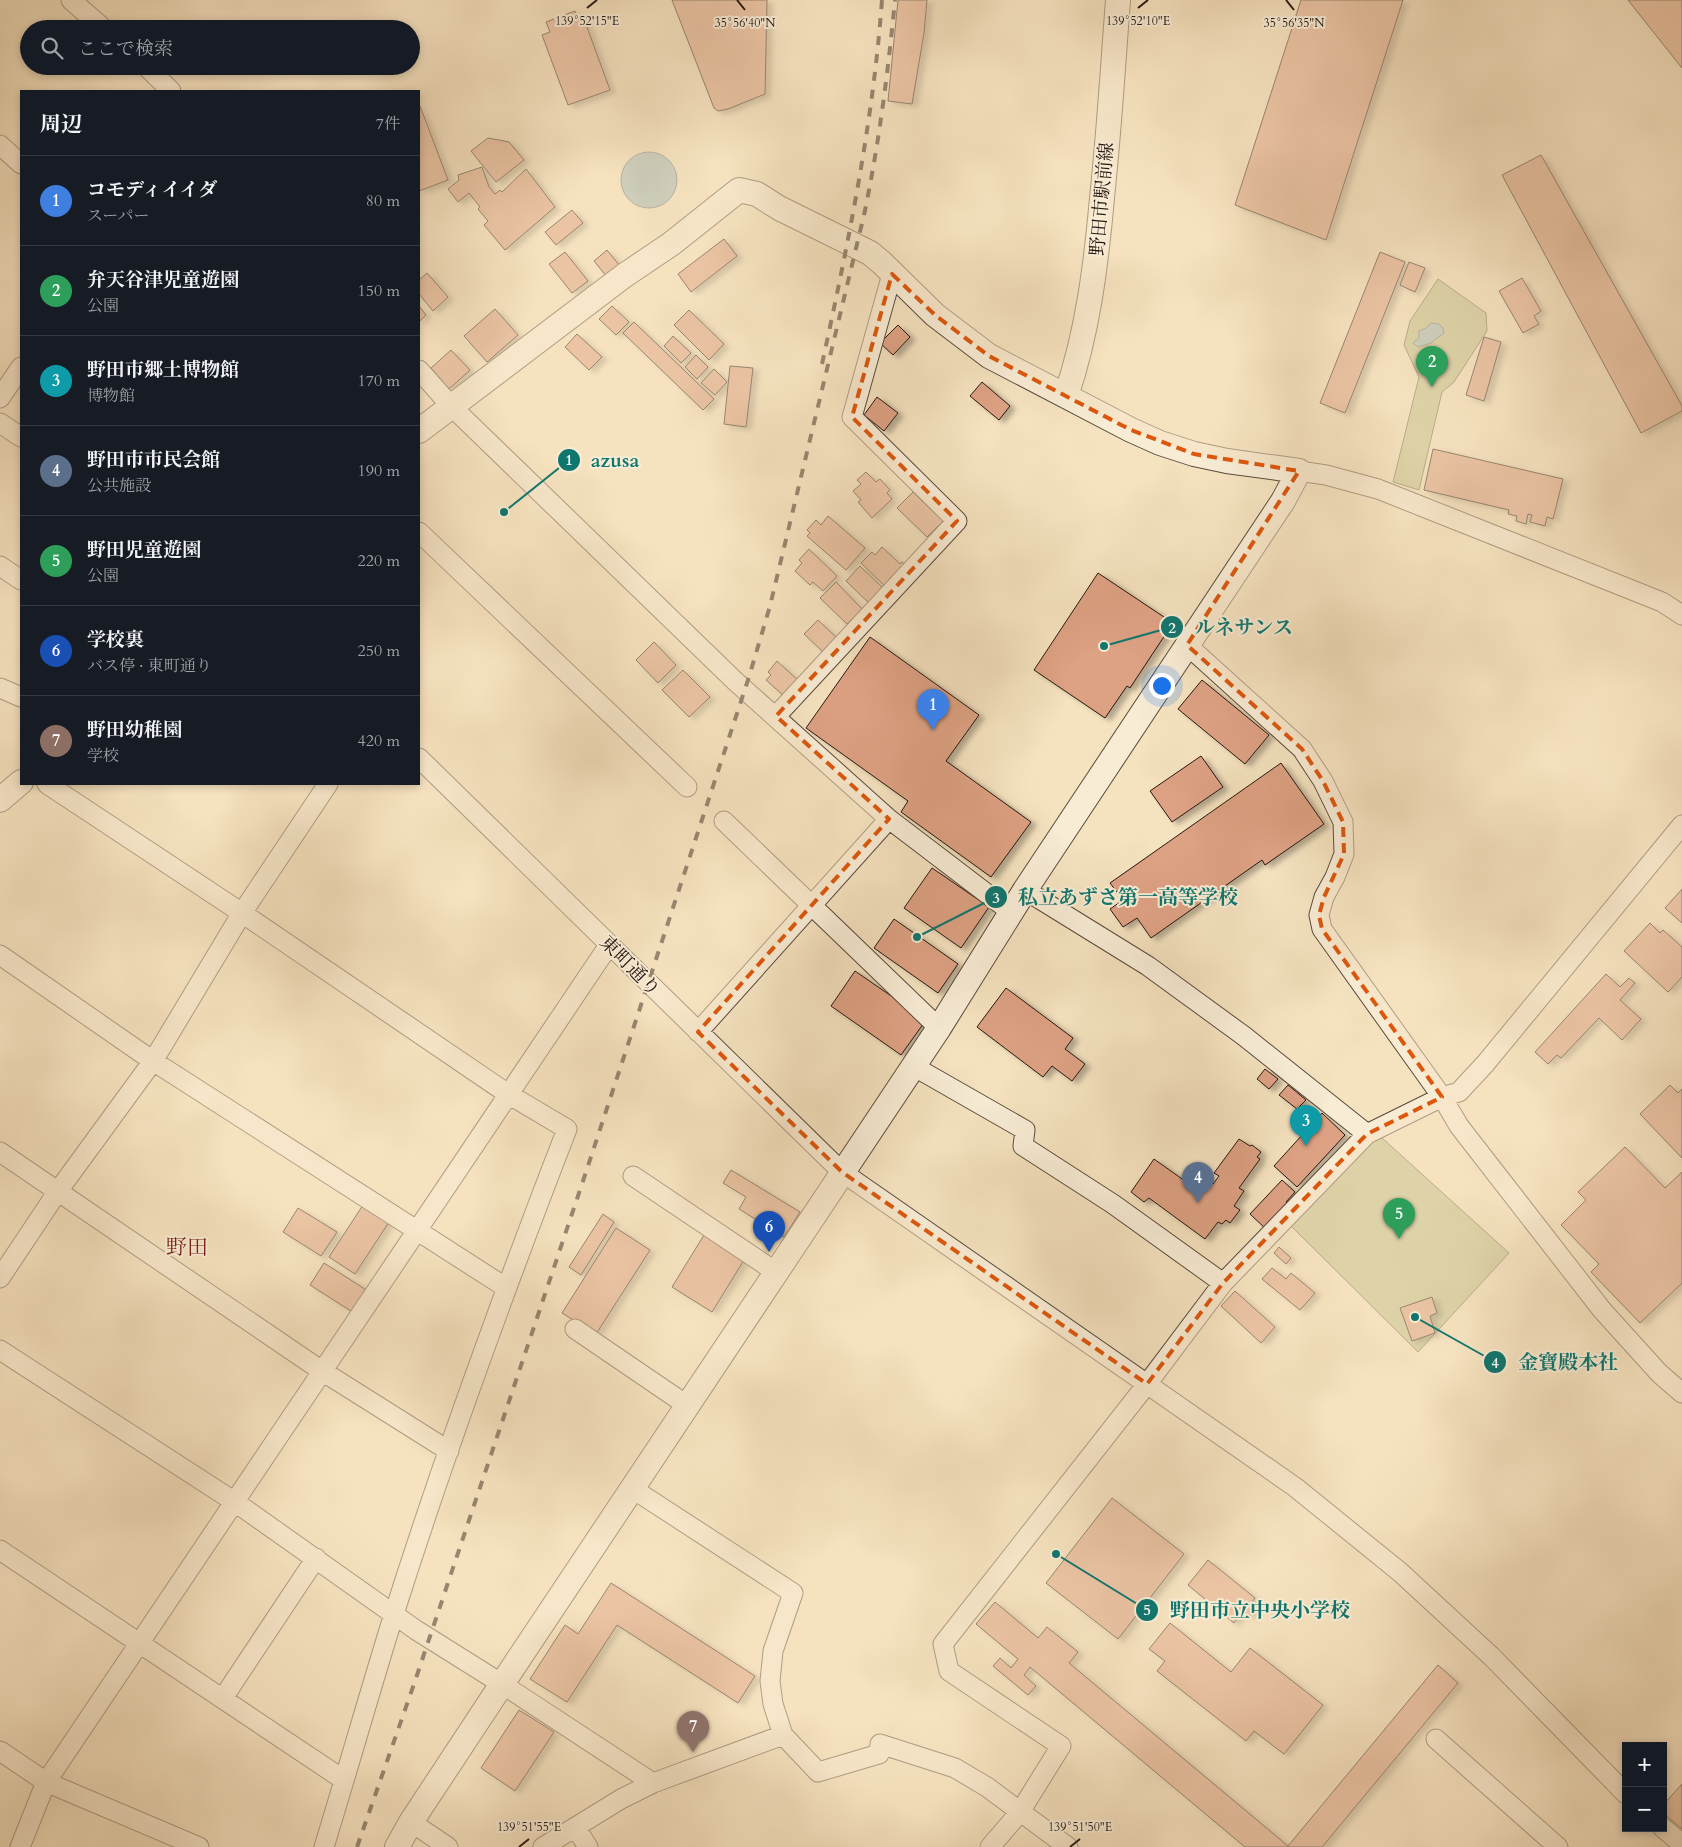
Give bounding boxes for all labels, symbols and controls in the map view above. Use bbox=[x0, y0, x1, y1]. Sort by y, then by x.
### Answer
text: 139°52'15"E bbox=[555, 13, 619, 29]
text: 139°52'10"E bbox=[1106, 13, 1170, 29]
text: 35°56'40"N bbox=[715, 15, 776, 31]
text: 35°56'35"N bbox=[1264, 15, 1325, 31]
search box bbox=[20, 20, 420, 75]
icon: search bbox=[38, 34, 66, 62]
text: ここで検索 bbox=[78, 36, 173, 62]
text: 周辺 bbox=[40, 110, 82, 139]
text: 7件 bbox=[376, 113, 400, 135]
street label: 野田市駅前線 bbox=[1084, 141, 1120, 257]
text: コモディイイダ bbox=[87, 177, 218, 203]
text: 1 bbox=[52, 190, 60, 212]
text: 80 m bbox=[366, 190, 400, 212]
text: スーパー bbox=[87, 205, 149, 227]
text: 弁天谷津児童遊園 bbox=[87, 267, 239, 293]
text: 2 bbox=[52, 280, 60, 302]
text: 150 m bbox=[358, 280, 400, 302]
text: 公園 bbox=[87, 295, 119, 317]
pin: 2 bbox=[1416, 346, 1448, 387]
text: 野田市郷土博物館 bbox=[87, 357, 239, 383]
text: 3 bbox=[52, 370, 60, 392]
text: 170 m bbox=[358, 370, 400, 392]
text: 博物館 bbox=[87, 385, 135, 407]
callout: azusa bbox=[556, 443, 650, 478]
text: 野田市市民会館 bbox=[87, 447, 220, 473]
text: azusa bbox=[591, 447, 639, 474]
text: 1 bbox=[565, 450, 573, 470]
text: 4 bbox=[52, 460, 60, 482]
text: 190 m bbox=[358, 460, 400, 482]
text: 公共施設 bbox=[87, 475, 151, 497]
text: 野田児童遊園 bbox=[87, 537, 201, 563]
text: 5 bbox=[52, 550, 60, 572]
text: 220 m bbox=[358, 550, 400, 572]
text: 公園 bbox=[87, 565, 119, 587]
callout: ルネサンス bbox=[1159, 610, 1304, 645]
text: ルネサンス bbox=[1195, 614, 1293, 641]
text: 2 bbox=[1168, 618, 1176, 638]
text: 学校裏 bbox=[87, 627, 144, 653]
text: 6 bbox=[52, 640, 60, 662]
text: 250 m bbox=[358, 640, 400, 662]
text: バス停 · 東町通り bbox=[87, 655, 212, 677]
your location bbox=[1149, 673, 1175, 699]
pin: 1 bbox=[917, 689, 949, 730]
text: 野田幼稚園 bbox=[87, 717, 182, 743]
text: 7 bbox=[52, 730, 60, 752]
text: 420 m bbox=[358, 730, 400, 752]
text: 学校 bbox=[87, 745, 119, 767]
callout: 私立あずさ第一高等学校 bbox=[983, 880, 1248, 915]
text: 私立あずさ第一高等学校 bbox=[1018, 884, 1238, 911]
text: 3 bbox=[992, 888, 1000, 908]
street label: 東町通り bbox=[594, 930, 666, 1002]
pin: 3 bbox=[1290, 1105, 1322, 1146]
pin: 4 bbox=[1182, 1162, 1214, 1203]
pin: 5 bbox=[1383, 1198, 1415, 1239]
pin: 6 bbox=[753, 1211, 785, 1252]
district label: 野田 bbox=[166, 1233, 208, 1262]
callout: 金寶殿本社 bbox=[1483, 1345, 1628, 1380]
text: 金寶殿本社 bbox=[1518, 1349, 1618, 1376]
text: 4 bbox=[1491, 1353, 1499, 1373]
callout: 野田市立中央小学校 bbox=[1135, 1592, 1360, 1627]
text: 野田市立中央小学校 bbox=[1170, 1597, 1350, 1624]
text: 5 bbox=[1143, 1600, 1151, 1620]
pin: 7 bbox=[677, 1711, 709, 1752]
map controls bbox=[1622, 1742, 1667, 1832]
button: + bbox=[1622, 1742, 1667, 1787]
button: − bbox=[1622, 1787, 1667, 1832]
text: 139°51'55"E bbox=[497, 1819, 561, 1835]
text: 139°51'50"E bbox=[1048, 1819, 1112, 1835]

